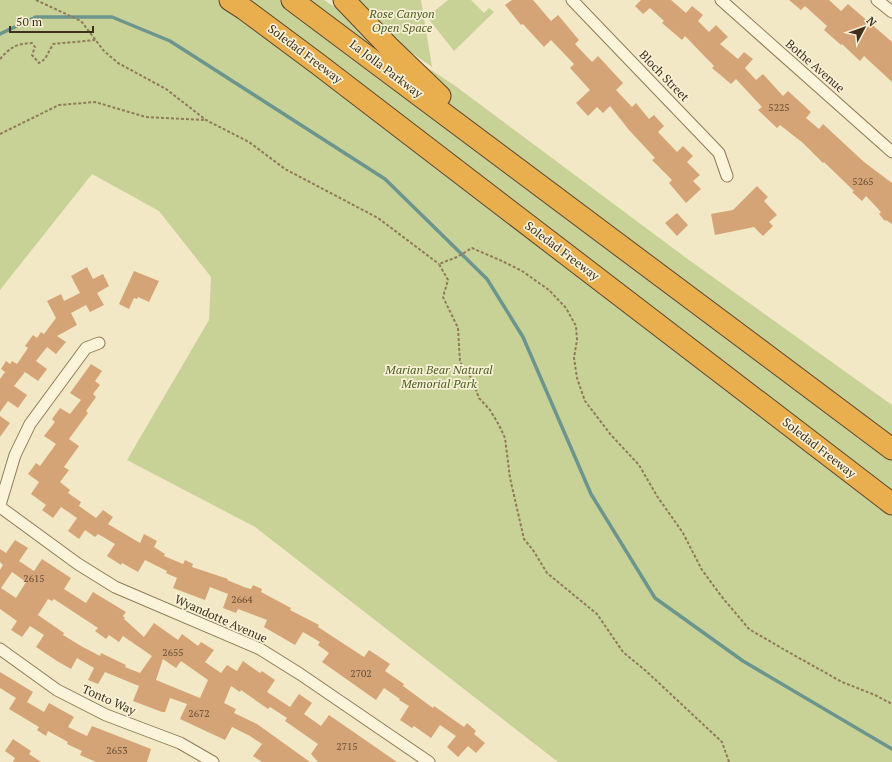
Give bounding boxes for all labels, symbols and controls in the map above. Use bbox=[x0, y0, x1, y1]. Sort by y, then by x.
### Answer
park label: Rose Canyon Open Space bbox=[368, 6, 435, 35]
scale bar bbox=[10, 8, 93, 34]
north arrow bbox=[844, 8, 884, 48]
text: 50 m bbox=[16, 14, 43, 29]
text: N bbox=[864, 14, 880, 30]
street label: Soledad Freeway bbox=[265, 21, 346, 87]
street label: La Jolla Parkway bbox=[347, 36, 426, 101]
street label: Bothe Avenue bbox=[783, 36, 848, 95]
street label: Bloch Street bbox=[636, 47, 693, 105]
house number: 5225 bbox=[768, 101, 790, 114]
house number: 5265 bbox=[852, 175, 874, 188]
street label: Soledad Freeway bbox=[522, 218, 603, 284]
park label: Marian Bear Natural Memorial Park bbox=[384, 362, 493, 391]
street label: Soledad Freeway bbox=[780, 414, 860, 482]
house number: 2615 bbox=[23, 572, 45, 585]
street label: Wyandotte Avenue bbox=[173, 591, 270, 646]
house number: 2664 bbox=[231, 593, 253, 606]
house number: 2655 bbox=[162, 646, 184, 659]
house number: 2702 bbox=[350, 667, 372, 680]
street label: Tonto Way bbox=[80, 681, 139, 718]
house number: 2672 bbox=[188, 707, 210, 720]
house number: 2715 bbox=[336, 740, 358, 753]
house number: 2653 bbox=[106, 744, 128, 757]

